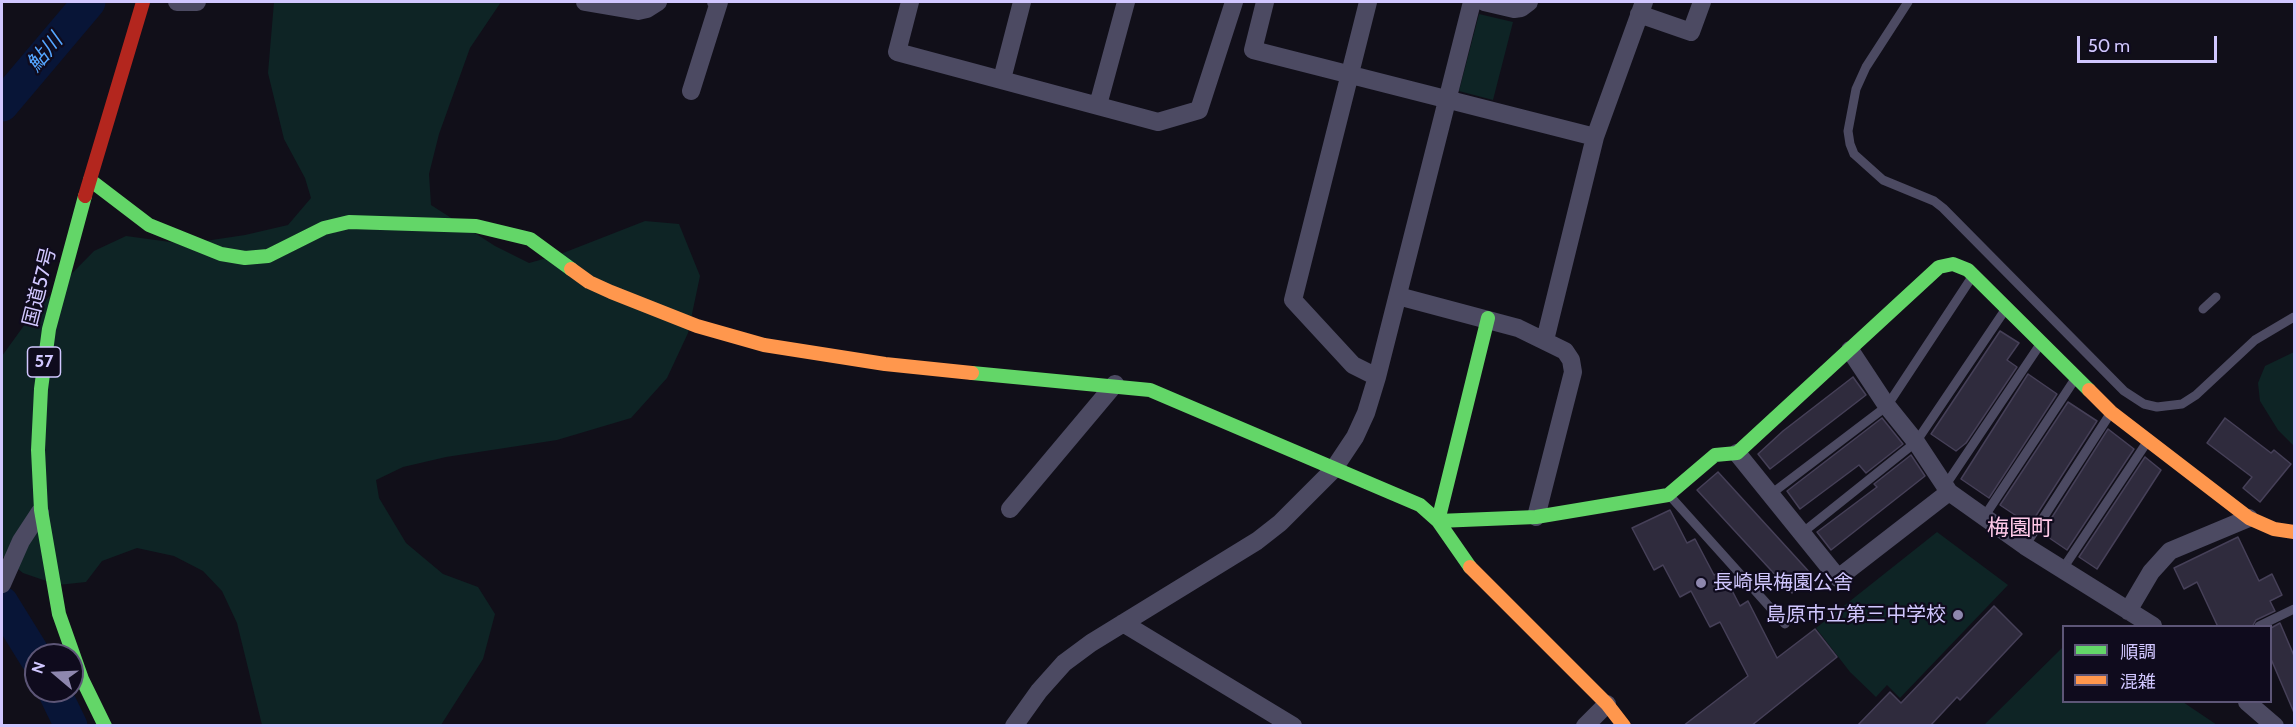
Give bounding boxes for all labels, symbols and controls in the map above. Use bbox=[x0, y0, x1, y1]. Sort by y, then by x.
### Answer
scale bar bbox=[2080, 24, 2220, 62]
water label: 鮎川 bbox=[22, 29, 68, 77]
text: 50 m bbox=[2088, 35, 2130, 57]
street label: 国道57号 bbox=[19, 245, 61, 329]
road number: 57 bbox=[28, 347, 60, 377]
district label: 梅園町 bbox=[1987, 516, 2053, 542]
place label: 長崎県梅園公舎 bbox=[1713, 571, 1853, 595]
marker: 長崎県梅園公舎 bbox=[1694, 576, 1708, 590]
place label: 島原市立第三中学校 bbox=[1766, 603, 1946, 627]
marker: 島原市立第三中学校 bbox=[1951, 608, 1965, 622]
legend bbox=[2062, 625, 2272, 703]
text: 順調 bbox=[2120, 641, 2156, 663]
north arrow bbox=[24, 643, 84, 703]
text: N bbox=[28, 659, 49, 676]
text: 混雑 bbox=[2120, 671, 2156, 693]

